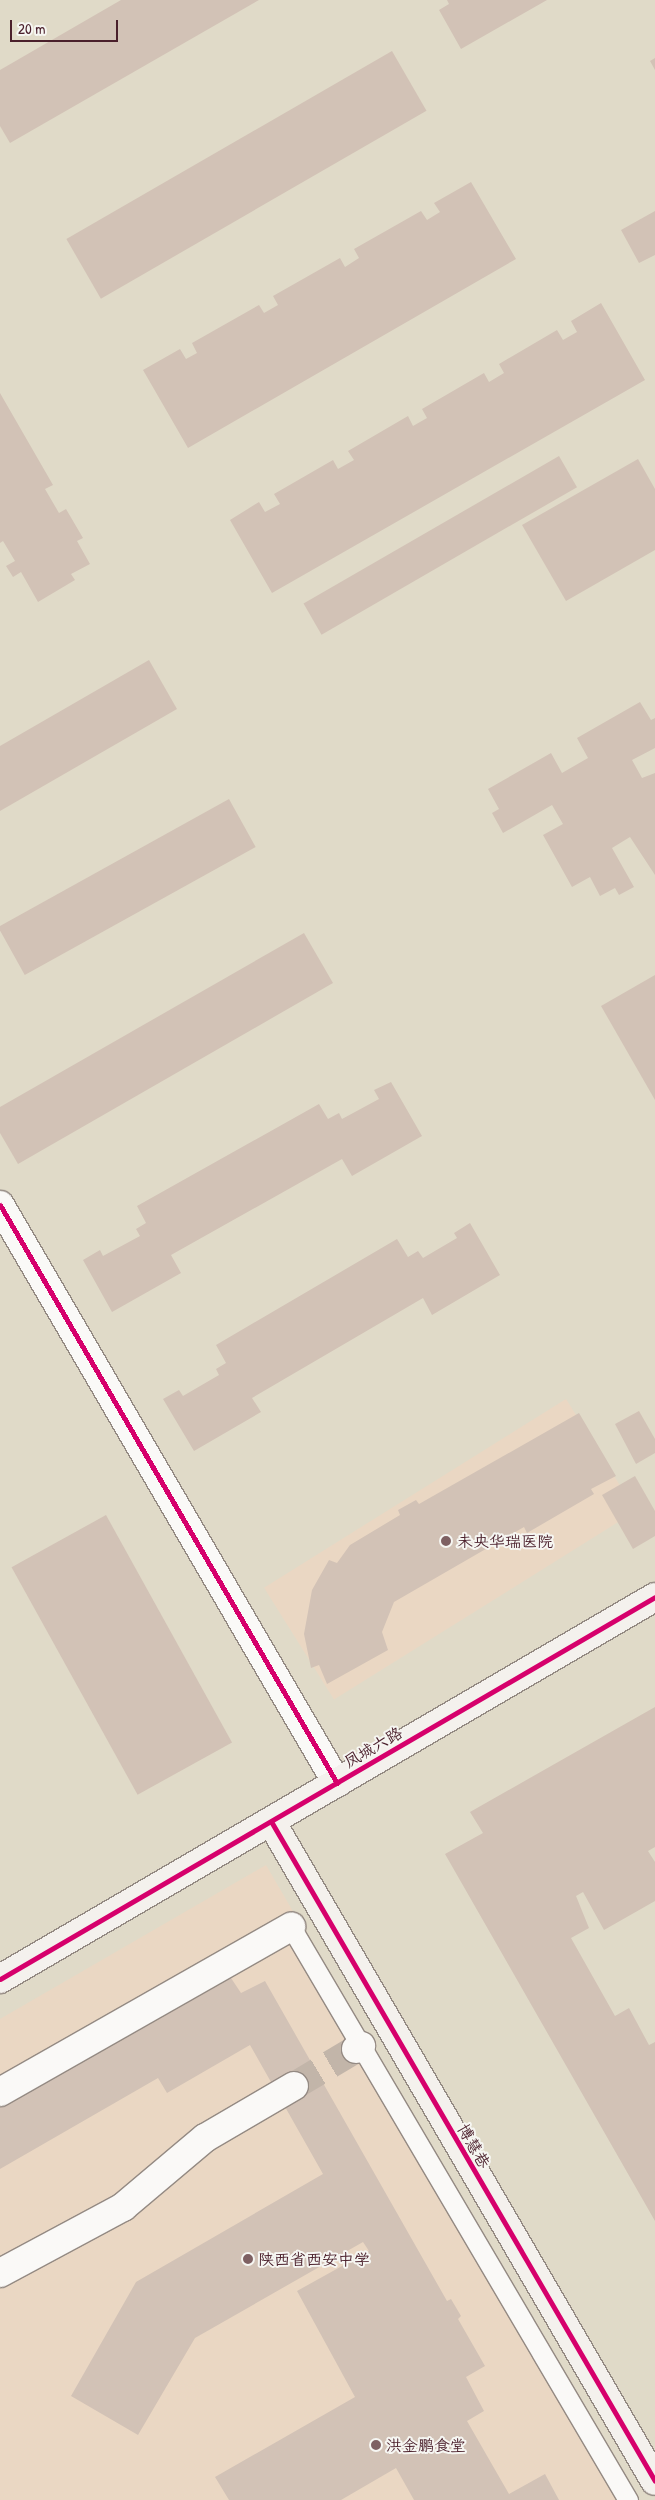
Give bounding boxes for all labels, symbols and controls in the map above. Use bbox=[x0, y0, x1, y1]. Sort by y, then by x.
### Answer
scale bar bbox=[12, 10, 120, 42]
text: 20 m bbox=[18, 18, 45, 39]
place label: 未央华瑞医院 bbox=[457, 1531, 553, 1551]
marker: 未央华瑞医院 bbox=[439, 1534, 453, 1548]
street label: 凤城六路 bbox=[340, 1723, 406, 1771]
street label: 博慧巷 bbox=[454, 2120, 494, 2172]
place label: 陕西省西安中学 bbox=[258, 2249, 370, 2269]
marker: 陕西省西安中学 bbox=[242, 2253, 254, 2265]
place label: 洪金鹏食堂 bbox=[386, 2435, 466, 2455]
marker: 洪金鹏食堂 bbox=[370, 2439, 382, 2451]

